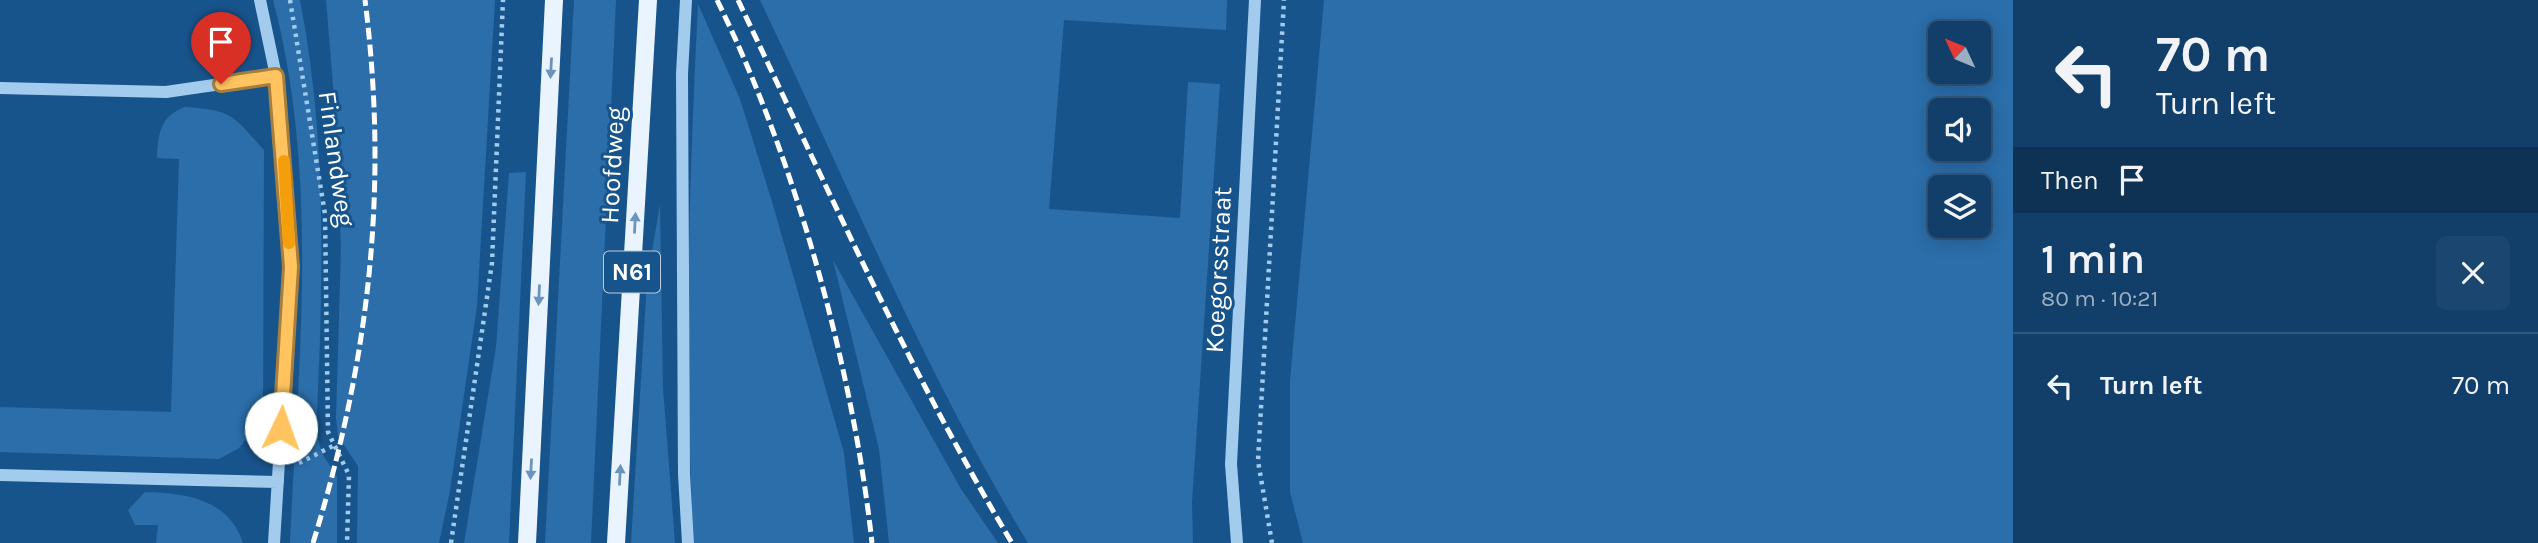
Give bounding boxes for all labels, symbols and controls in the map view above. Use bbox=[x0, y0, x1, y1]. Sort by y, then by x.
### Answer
pin bbox=[191, 12.0, 251, 84]
north arrow bbox=[1928, 21, 1992, 84]
map controls bbox=[1928, 21, 1991, 238]
icon: arrive bbox=[202, 23, 240, 61]
text: 70 m bbox=[2156, 26, 2270, 83]
icon: left bbox=[2041, 28, 2132, 119]
one-way arrow bbox=[545, 57, 556, 79]
text: Turn left bbox=[2156, 85, 2276, 122]
street label: Finlandweg bbox=[312, 89, 361, 229]
button: sound bbox=[1928, 98, 1991, 161]
street label: Hoofdweg bbox=[594, 105, 631, 224]
icon: arrive bbox=[2113, 161, 2151, 199]
text: Then bbox=[2041, 165, 2099, 196]
button: layers bbox=[1928, 175, 1991, 238]
street label: Koegorsstraat bbox=[1199, 186, 1238, 354]
one-way arrow bbox=[630, 212, 641, 234]
text: 1 min bbox=[2041, 234, 2145, 284]
button: close bbox=[2436, 236, 2510, 310]
road number: N61 bbox=[604, 251, 660, 292]
one-way arrow bbox=[534, 285, 545, 307]
text: 80 m · 10:21 bbox=[2041, 285, 2158, 312]
icon: left bbox=[2041, 367, 2079, 405]
text: Turn left bbox=[2100, 370, 2202, 401]
text: 70 m bbox=[2452, 370, 2510, 401]
position arrow bbox=[244, 391, 318, 465]
one-way arrow bbox=[525, 458, 536, 480]
one-way arrow bbox=[615, 464, 626, 486]

